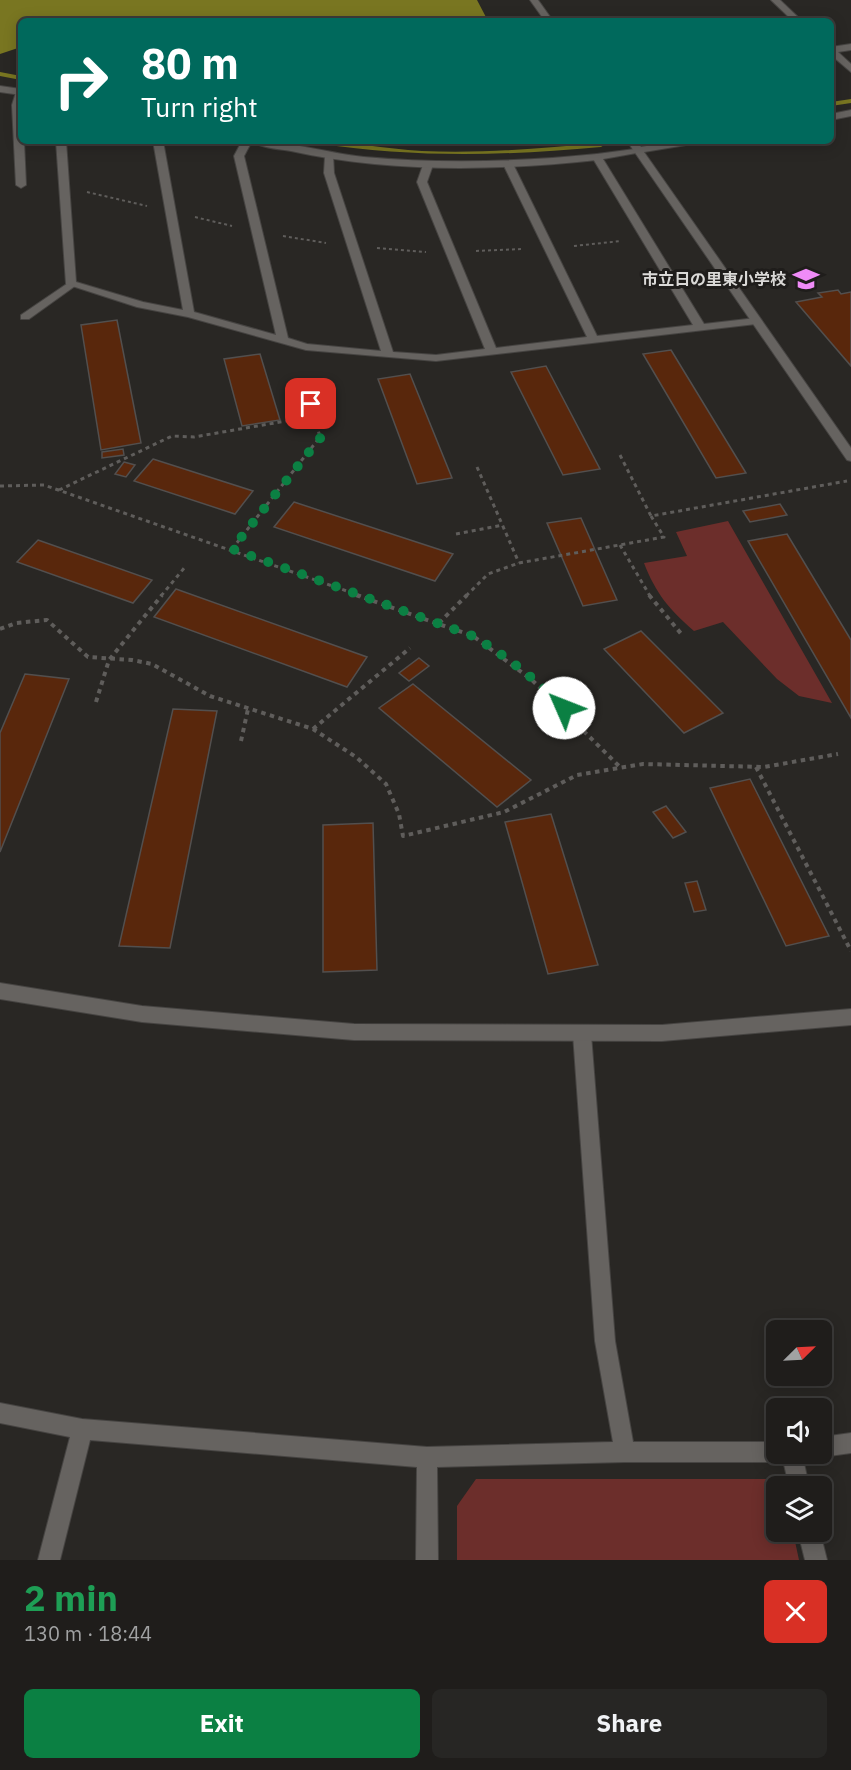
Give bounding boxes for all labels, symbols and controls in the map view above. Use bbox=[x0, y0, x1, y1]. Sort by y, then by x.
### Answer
text: 80 m bbox=[141, 36, 239, 91]
icon: right bbox=[42, 42, 120, 120]
text: Turn right bbox=[141, 89, 258, 124]
school or university icon: 市立日の里東小学校 bbox=[791, 264, 821, 294]
place label: 市立日の里東小学校 bbox=[642, 269, 786, 289]
pin bbox=[285, 378, 336, 429]
icon: arrive bbox=[294, 387, 327, 420]
position arrow bbox=[532, 676, 596, 740]
north arrow bbox=[766, 1320, 832, 1386]
map controls bbox=[766, 1320, 832, 1542]
button: sound bbox=[766, 1398, 832, 1464]
button: layers bbox=[766, 1476, 832, 1542]
text: 2 min bbox=[24, 1574, 118, 1621]
button: close bbox=[764, 1580, 827, 1643]
text: 130 m · 18:44 bbox=[24, 1620, 152, 1647]
button: Exit bbox=[24, 1689, 420, 1758]
button: Share bbox=[432, 1689, 827, 1758]

